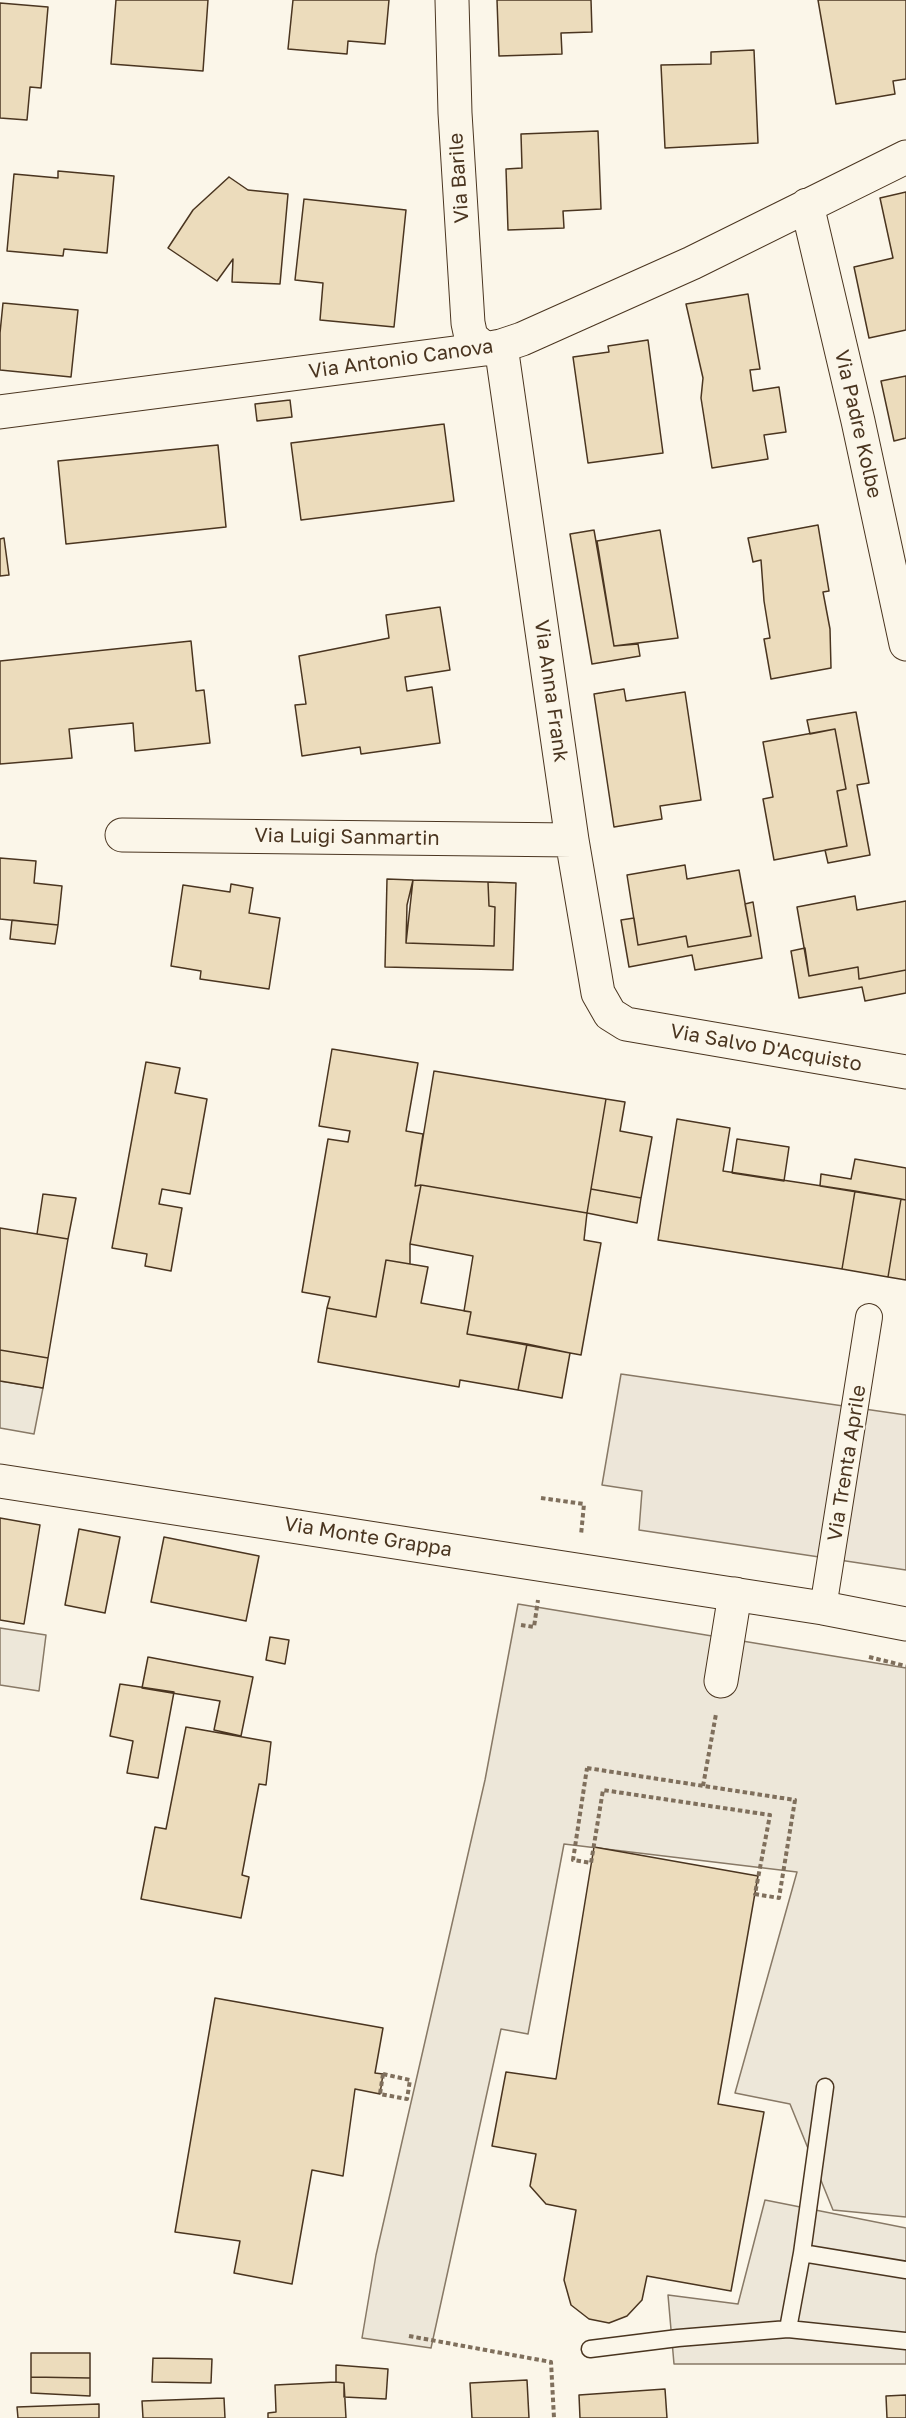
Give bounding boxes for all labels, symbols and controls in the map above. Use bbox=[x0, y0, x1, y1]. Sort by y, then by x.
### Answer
street label: Via Barile bbox=[444, 132, 474, 224]
street label: Via Antonio Canova bbox=[307, 334, 495, 384]
street label: Via Padre Kolbe bbox=[829, 348, 887, 500]
street label: Via Anna Frank bbox=[529, 618, 573, 764]
street label: Via Luigi Sanmartin bbox=[254, 823, 440, 851]
street label: Via Salvo D'Acquisto bbox=[668, 1019, 864, 1077]
street label: Via Trenta Aprile bbox=[823, 1383, 871, 1543]
street label: Via Monte Grappa bbox=[282, 1512, 454, 1562]

